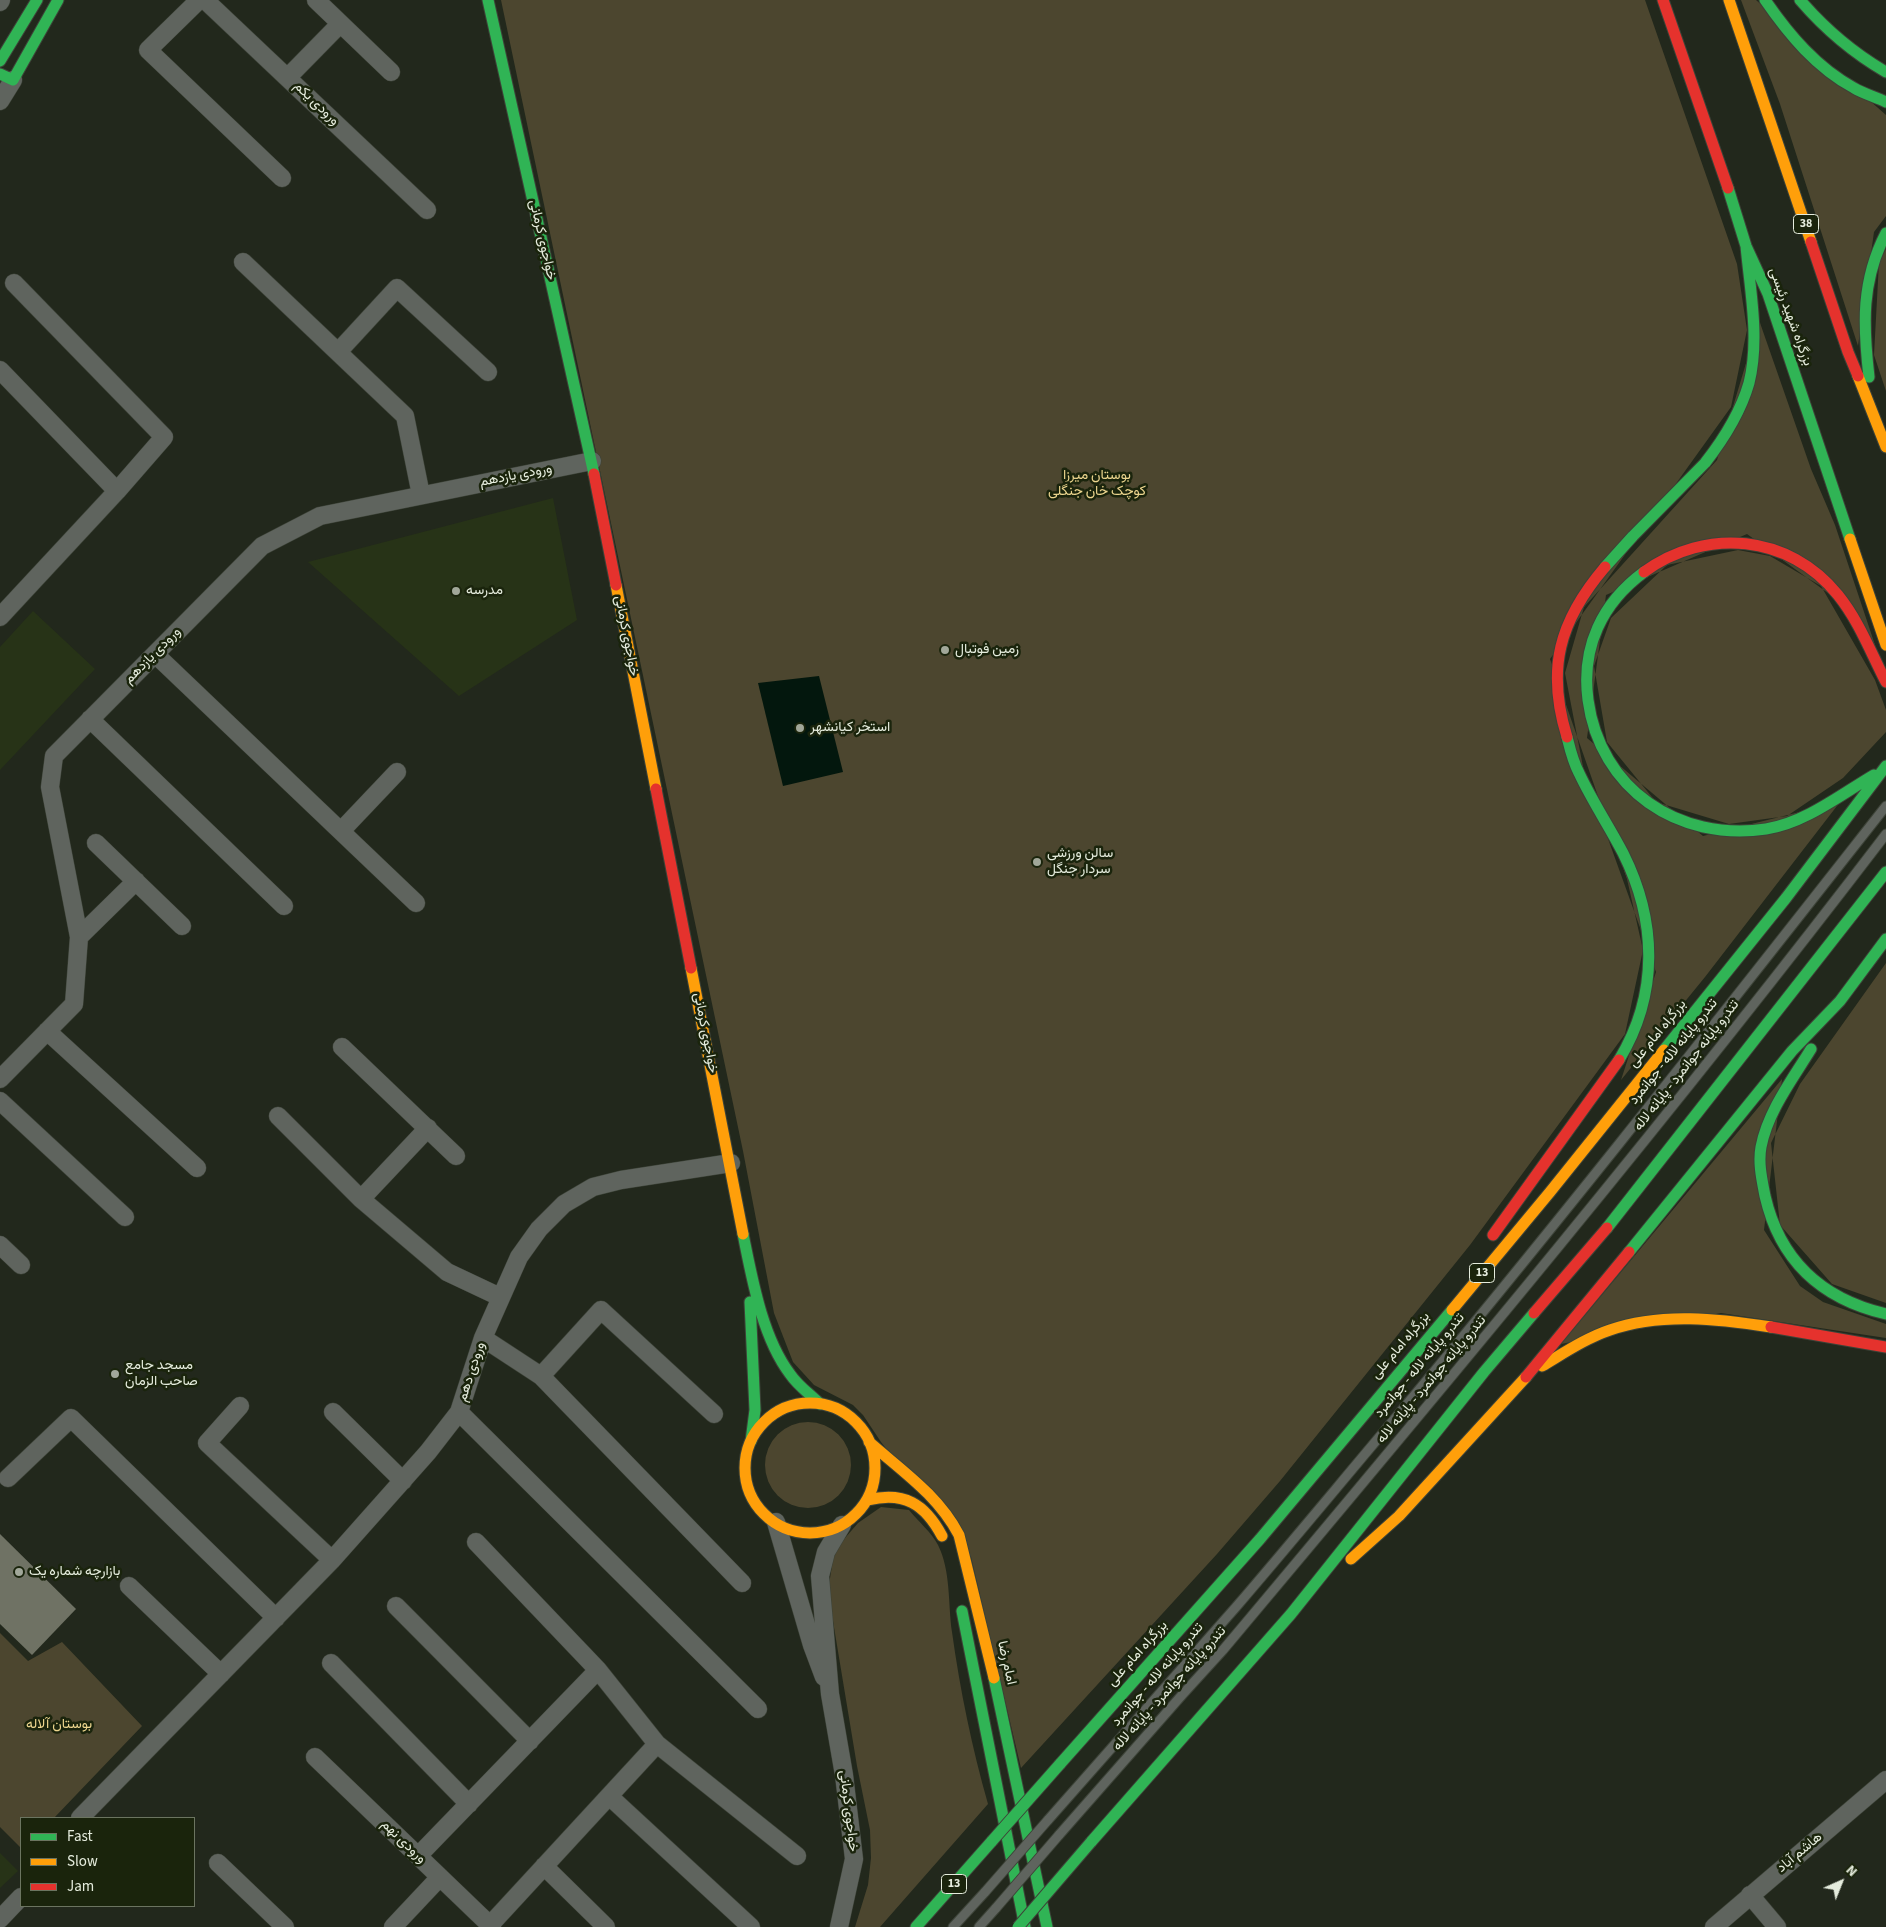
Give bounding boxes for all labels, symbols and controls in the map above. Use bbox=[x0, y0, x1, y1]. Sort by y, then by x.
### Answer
street label: ورودی یکم bbox=[290, 78, 342, 130]
street label: خواجوی کرمانی bbox=[525, 198, 559, 282]
road number: 38 bbox=[1794, 214, 1818, 233]
street label: بزرگراه شهید رئیسی bbox=[1764, 265, 1816, 369]
street label: ورودی یازدهم bbox=[478, 461, 554, 491]
park label: بوستان میرزا کوچک خان جنگلی bbox=[1048, 468, 1146, 501]
place label: مدرسه bbox=[466, 583, 503, 599]
marker: مدرسه bbox=[450, 585, 462, 597]
street label: خواجوی کرمانی bbox=[610, 594, 642, 678]
street label: ورودی یازدهم bbox=[121, 624, 185, 688]
place label: زمین فوتبال bbox=[955, 642, 1019, 658]
marker: زمین فوتبال bbox=[939, 644, 951, 656]
place label: استخر کیانشهر bbox=[810, 720, 890, 736]
marker: استخر کیانشهر bbox=[794, 722, 806, 734]
place label: سالن ورزشی سردار جنگل bbox=[1047, 846, 1113, 879]
marker: سالن ورزشی سردار جنگل bbox=[1031, 856, 1043, 868]
street label: خواجوی کرمانی bbox=[689, 991, 721, 1075]
street label: تندرو پایانه لاله - جوانمرد bbox=[1626, 996, 1722, 1108]
street label: بزرگراه امام علی bbox=[1626, 997, 1690, 1071]
street label: تندرو پایانه جوانمرد - پایانه لاله bbox=[1631, 997, 1743, 1135]
road number: 13 bbox=[1470, 1264, 1494, 1282]
street label: بزرگراه امام علی bbox=[1368, 1309, 1434, 1383]
street label: تندرو پایانه لاله - جوانمرد bbox=[1371, 1310, 1469, 1422]
street label: تندرو پایانه جوانمرد - پایانه لاله bbox=[1374, 1313, 1490, 1447]
street label: ورودی دهم bbox=[454, 1340, 490, 1404]
place label: مسجد جامع صاحب الزمان bbox=[125, 1358, 198, 1390]
marker: مسجد جامع صاحب الزمان bbox=[109, 1368, 121, 1380]
place label: بازارچه شماره یک bbox=[29, 1564, 120, 1580]
marker: بازارچه شماره یک bbox=[13, 1566, 25, 1578]
street label: بزرگراه امام علی bbox=[1104, 1618, 1172, 1690]
street label: تندرو پایانه لاله - جوانمرد bbox=[1108, 1620, 1208, 1730]
street label: تندرو پایانه جوانمرد - پایانه لاله bbox=[1110, 1623, 1230, 1755]
street label: امام رضا bbox=[993, 1639, 1019, 1687]
park label: بوستان آلاله bbox=[26, 1717, 92, 1733]
street label: خواجوی کرمانی bbox=[835, 1769, 861, 1853]
street label: ورودی نهم bbox=[377, 1816, 429, 1868]
legend bbox=[20, 1817, 195, 1907]
text: Fast bbox=[67, 1826, 93, 1847]
street label: هاشم آباد bbox=[1774, 1829, 1826, 1877]
text: Slow bbox=[67, 1851, 98, 1872]
north arrow bbox=[1816, 1857, 1866, 1907]
text: N bbox=[1841, 1861, 1862, 1882]
road number: 13 bbox=[942, 1875, 966, 1894]
text: Jam bbox=[67, 1876, 94, 1897]

